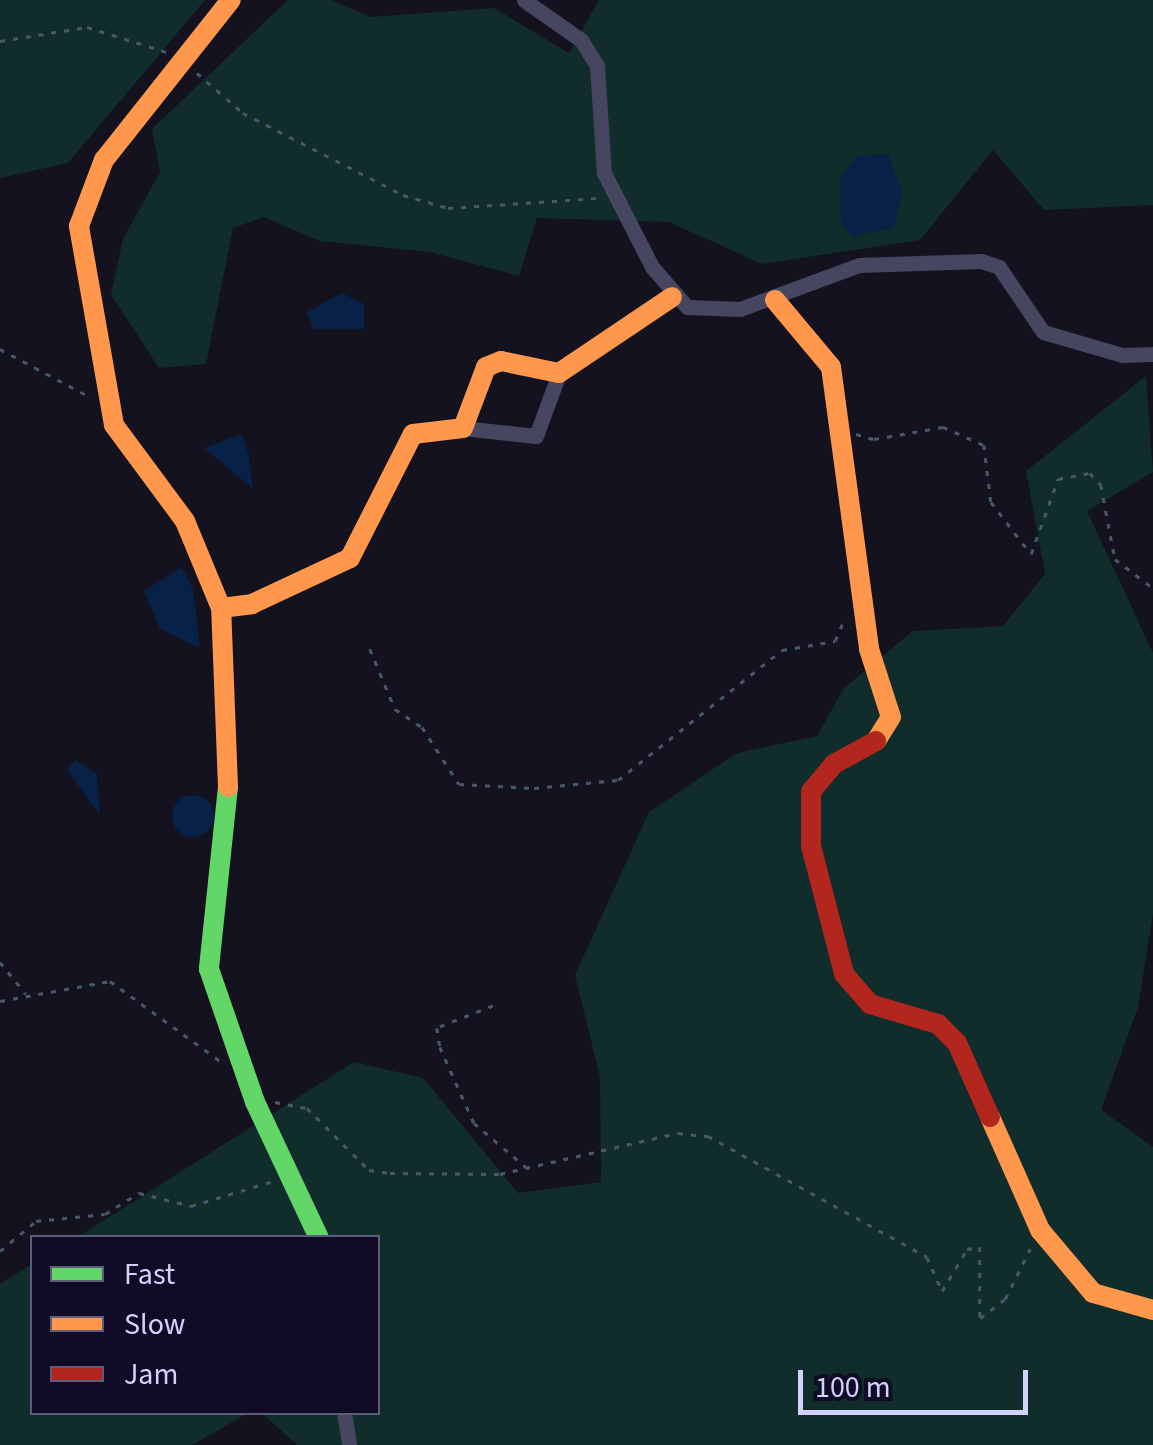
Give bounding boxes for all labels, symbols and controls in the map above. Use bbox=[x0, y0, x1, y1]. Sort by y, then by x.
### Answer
legend bbox=[30, 1235, 380, 1415]
text: Fast bbox=[124, 1253, 175, 1296]
text: Slow bbox=[124, 1303, 185, 1346]
scale bar bbox=[803, 1350, 1033, 1412]
text: Jam bbox=[124, 1353, 178, 1396]
text: 100 m bbox=[815, 1366, 891, 1409]

